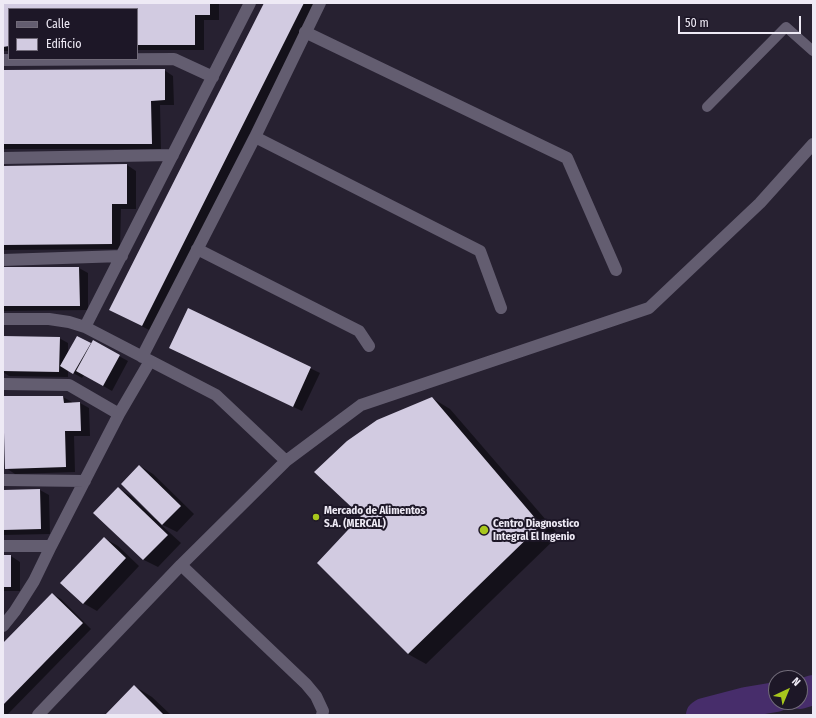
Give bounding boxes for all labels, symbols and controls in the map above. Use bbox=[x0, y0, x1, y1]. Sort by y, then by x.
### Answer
legend bbox=[8, 8, 138, 60]
scale bar bbox=[680, 8, 803, 34]
text: 50 m bbox=[685, 16, 709, 30]
text: Calle bbox=[46, 17, 70, 31]
text: Edificio bbox=[46, 37, 82, 51]
place label: Mercado de Alimentos S.A. (MERCAL) bbox=[324, 504, 425, 530]
marker: Mercado de Alimentos S.A. (MERCAL) bbox=[311, 512, 321, 522]
place label: Centro Diagnostico Integral El Ingenio bbox=[493, 517, 579, 543]
marker: Centro Diagnostico Integral El Ingenio bbox=[478, 524, 490, 536]
north arrow bbox=[768, 670, 808, 710]
text: N bbox=[789, 675, 803, 689]

